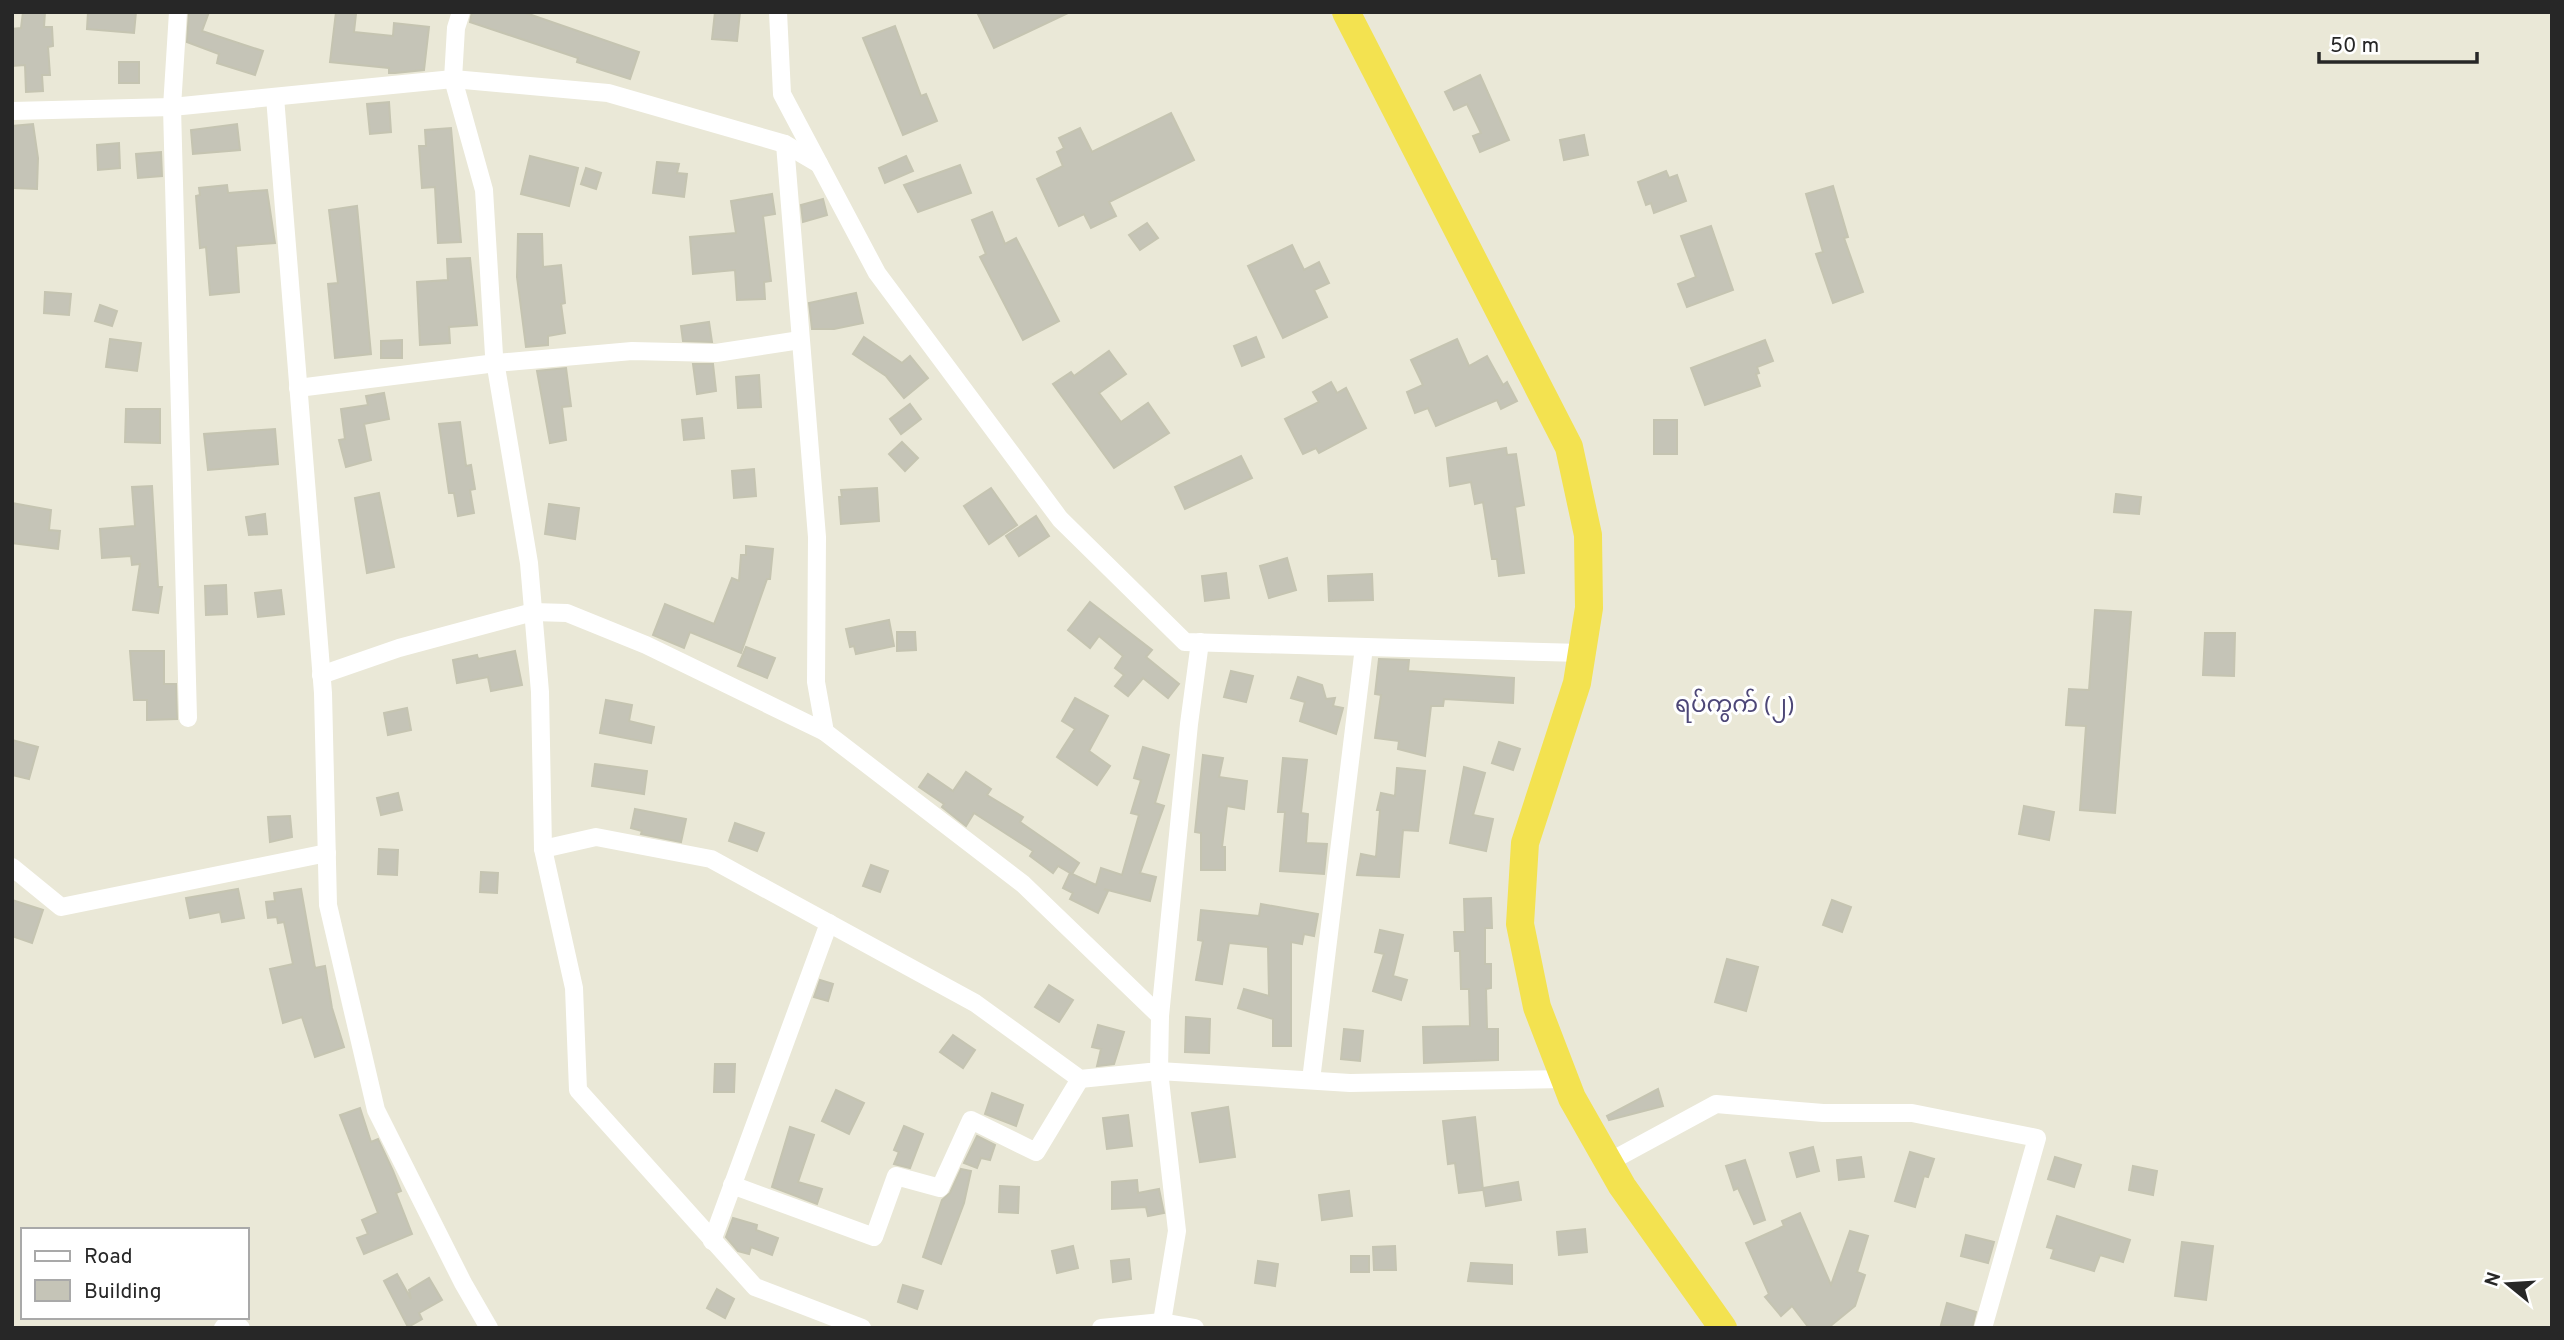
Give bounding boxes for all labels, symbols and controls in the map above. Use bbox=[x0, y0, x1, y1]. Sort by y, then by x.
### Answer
scale bar bbox=[2319, 21, 2476, 65]
text: 50 m bbox=[2330, 33, 2379, 60]
district label: ရပ်ကွက် (၂) bbox=[1675, 688, 1795, 723]
legend bbox=[21, 1228, 248, 1319]
text: Road bbox=[84, 1244, 133, 1271]
north arrow bbox=[2473, 1249, 2543, 1319]
text: N bbox=[2480, 1269, 2507, 1290]
text: Building bbox=[84, 1279, 162, 1306]

